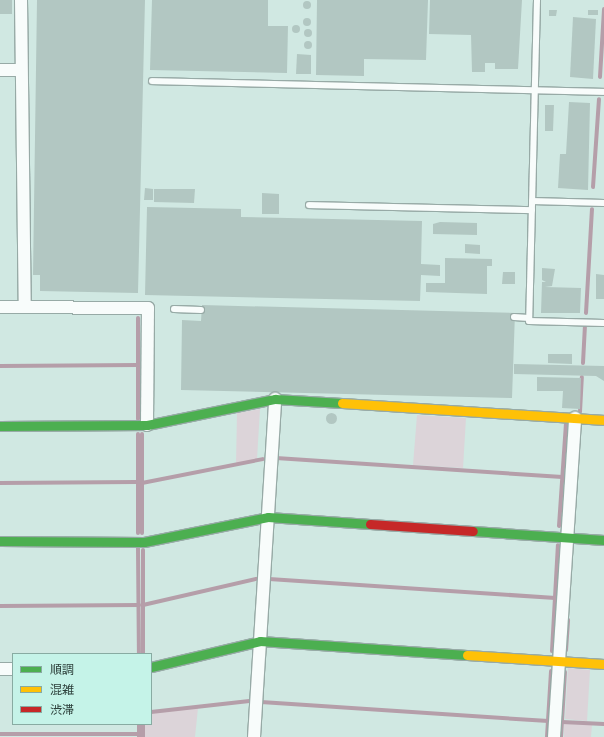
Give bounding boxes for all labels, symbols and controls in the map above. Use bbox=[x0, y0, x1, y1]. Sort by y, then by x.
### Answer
legend bbox=[12, 653, 152, 725]
text: 順調 bbox=[50, 662, 74, 678]
text: 混雑 bbox=[50, 682, 74, 698]
text: 渋滞 bbox=[50, 702, 74, 718]

